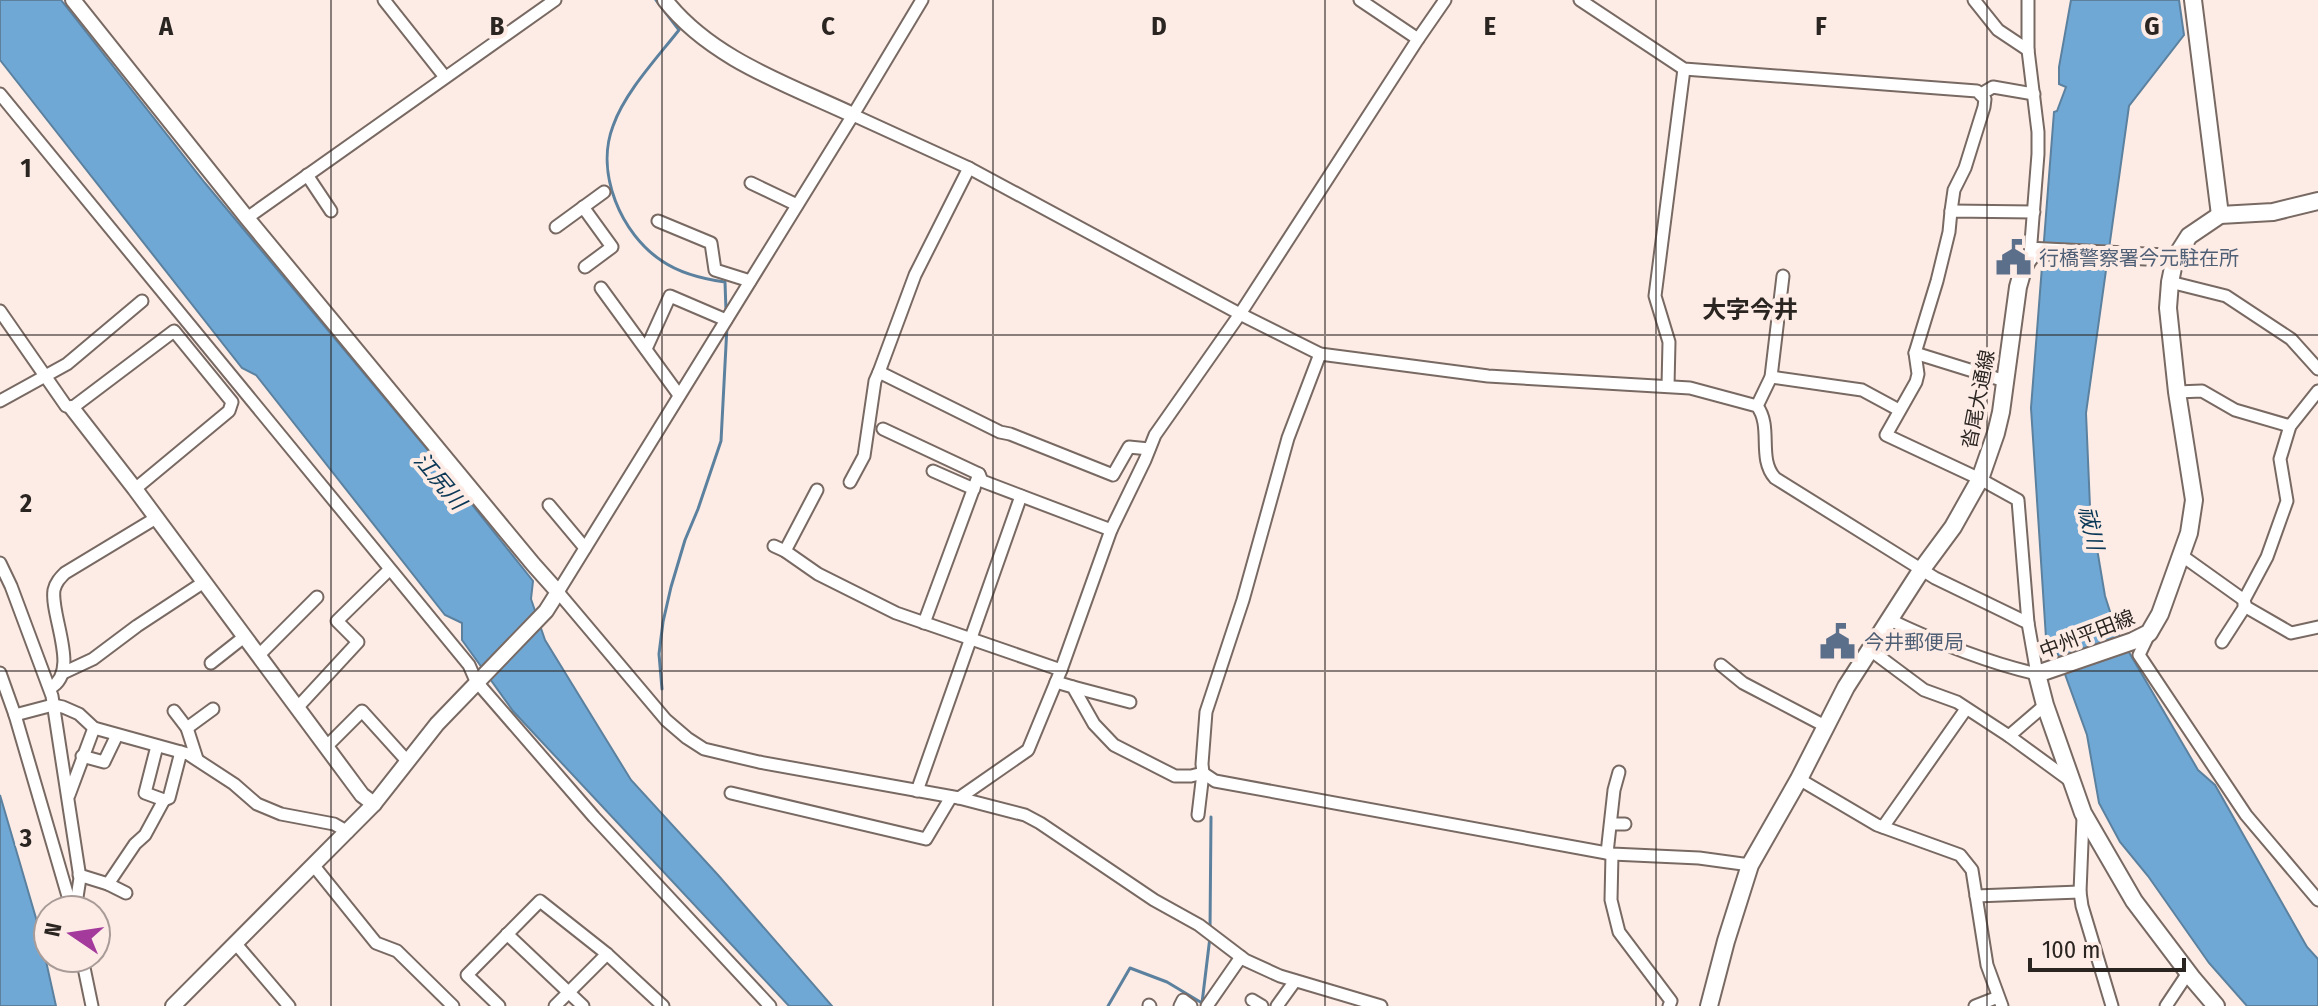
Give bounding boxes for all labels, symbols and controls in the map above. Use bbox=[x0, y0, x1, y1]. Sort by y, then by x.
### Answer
text: A bbox=[158, 11, 174, 42]
text: B bbox=[490, 11, 505, 42]
text: C bbox=[821, 11, 835, 42]
text: D bbox=[1151, 11, 1167, 42]
text: E bbox=[1484, 11, 1496, 42]
text: F bbox=[1815, 11, 1827, 42]
text: G bbox=[2144, 11, 2160, 42]
text: 1 bbox=[21, 153, 32, 184]
public building icon: 行橋警察署今元駐在所 bbox=[1994, 239, 2032, 277]
place label: 行橋警察署今元駐在所 bbox=[2039, 246, 2239, 270]
district label: 大字今井 bbox=[1702, 296, 1798, 324]
street label: 沓尾大通線 bbox=[1957, 348, 1999, 450]
water label: 江尻川 bbox=[408, 447, 473, 516]
text: 2 bbox=[19, 488, 32, 519]
water label: 祓川 bbox=[2073, 504, 2110, 554]
street label: 中州平田線 bbox=[2036, 605, 2138, 663]
public building icon: 今井郵便局 bbox=[1819, 623, 1857, 661]
place label: 今井郵便局 bbox=[1864, 630, 1964, 654]
text: 3 bbox=[19, 823, 32, 854]
north arrow bbox=[32, 894, 112, 974]
text: N bbox=[38, 920, 68, 939]
scale bar bbox=[2030, 922, 2184, 972]
text: 100 m bbox=[2042, 936, 2100, 964]

